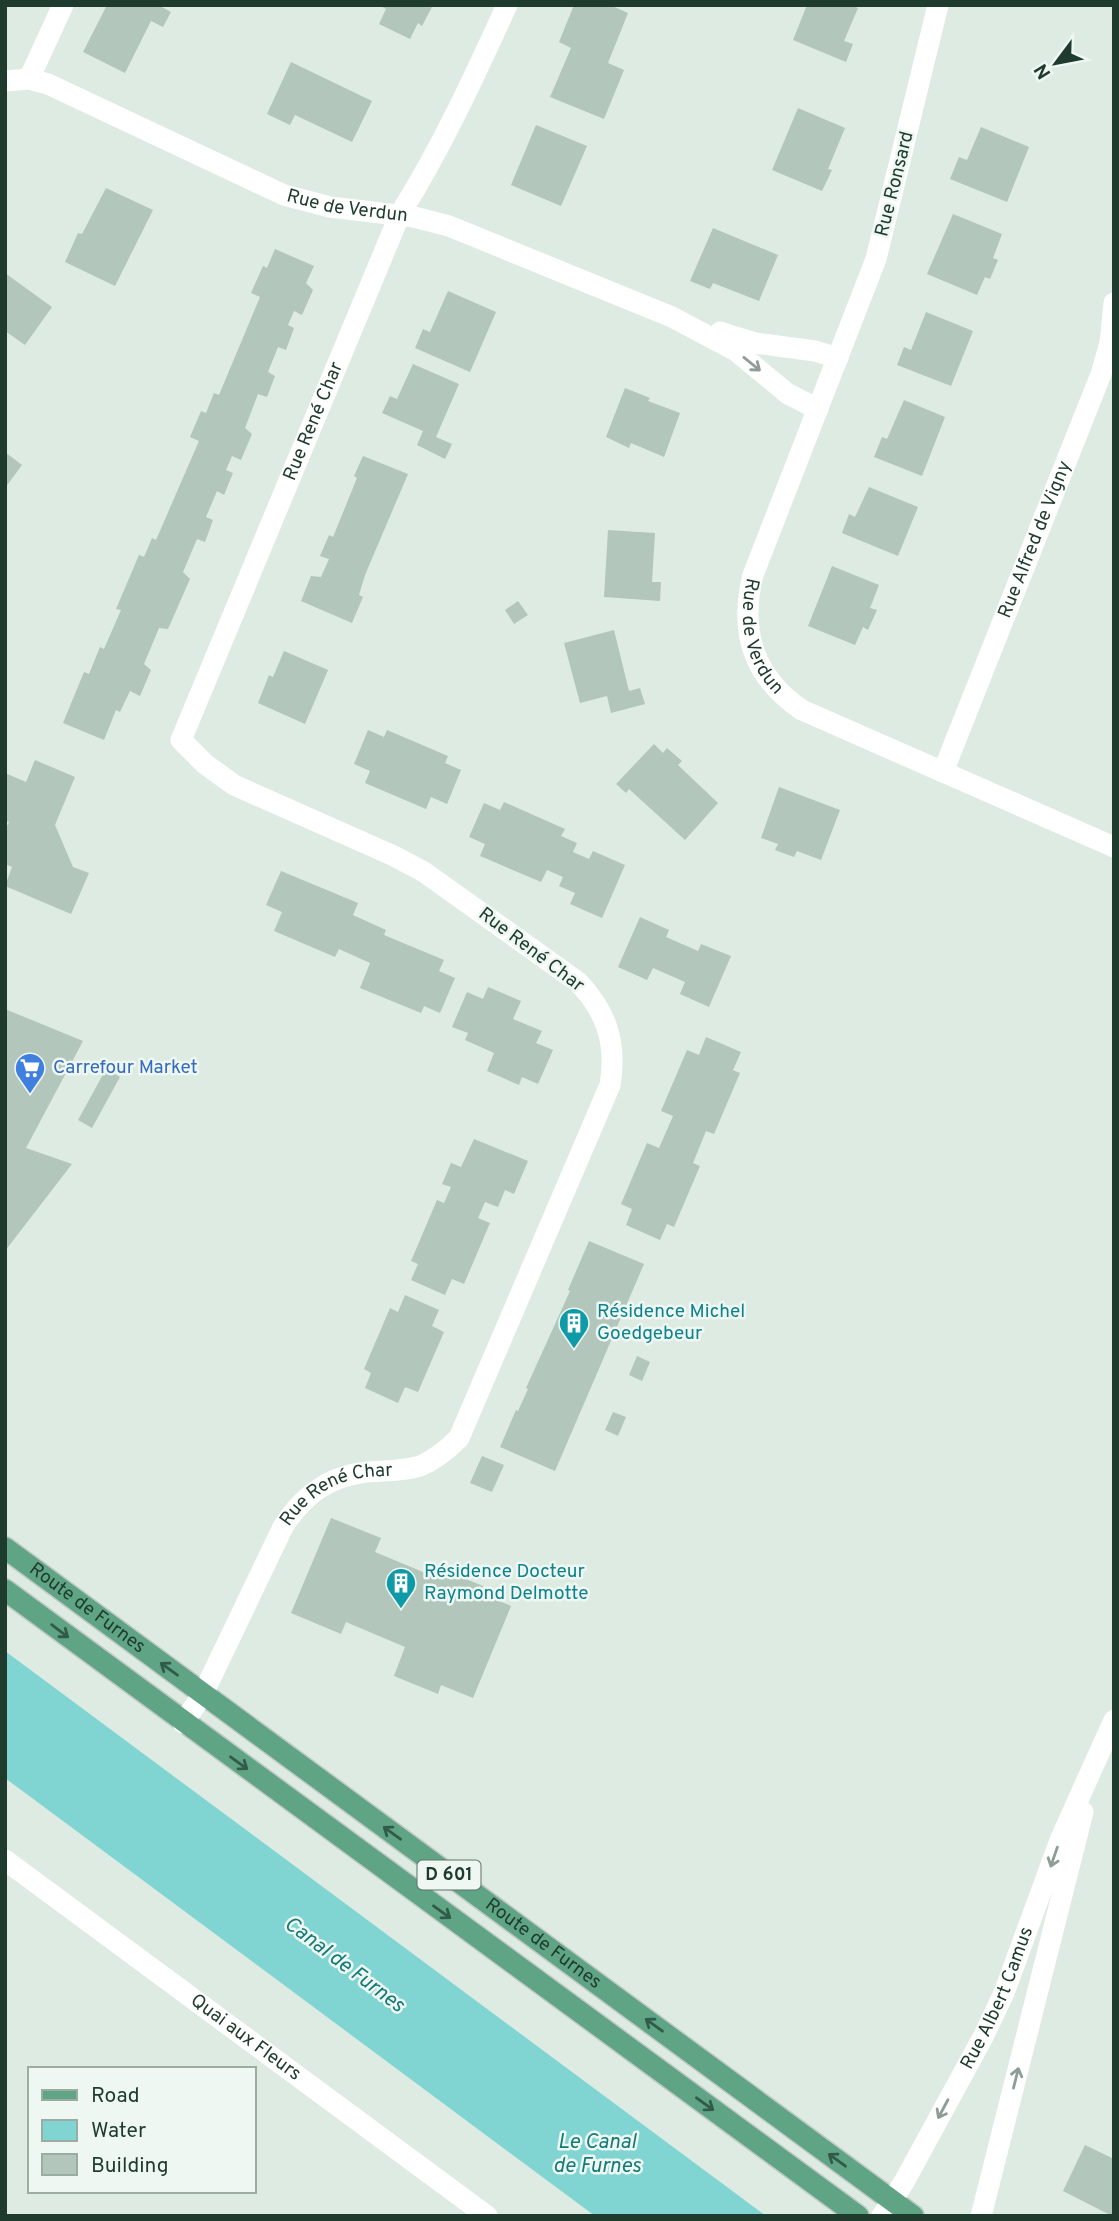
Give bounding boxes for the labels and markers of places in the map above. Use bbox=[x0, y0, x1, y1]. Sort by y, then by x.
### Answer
supermarket icon: Carrefour Market bbox=[13, 1051, 47, 1095]
place label: Carrefour Market bbox=[53, 1056, 198, 1080]
place label: Résidence Michel Goedgebeur bbox=[597, 1300, 745, 1346]
building icon: Résidence Michel Goedgebeur bbox=[557, 1306, 591, 1350]
place label: Résidence Docteur Raymond Delmotte bbox=[424, 1560, 589, 1606]
building icon: Résidence Docteur Raymond Delmotte bbox=[384, 1566, 418, 1610]

